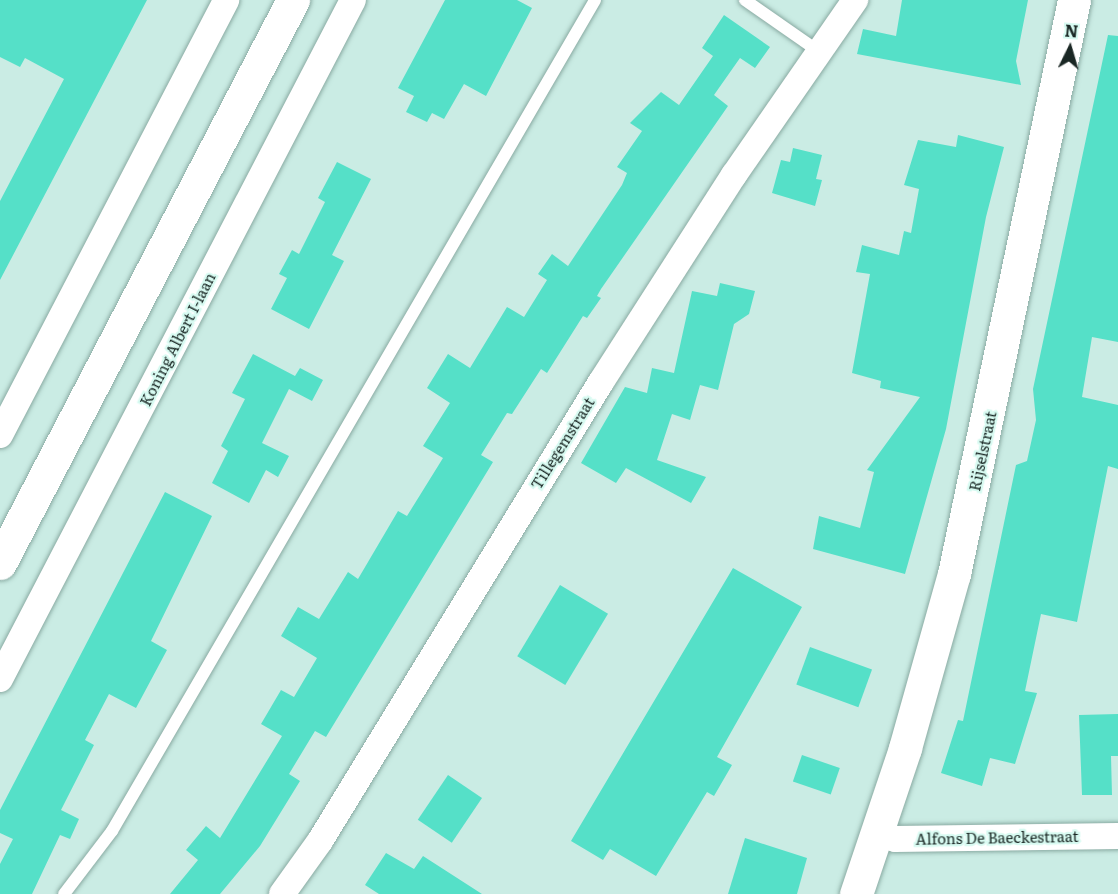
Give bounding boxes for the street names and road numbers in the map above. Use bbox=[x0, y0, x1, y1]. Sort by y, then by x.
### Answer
street label: Koning Albert I-laan bbox=[136, 269, 218, 409]
street label: Tillegemstraat bbox=[527, 394, 597, 492]
street label: Rijselstraat bbox=[965, 409, 999, 493]
street label: Alfons De Baeckestraat bbox=[915, 827, 1079, 847]

